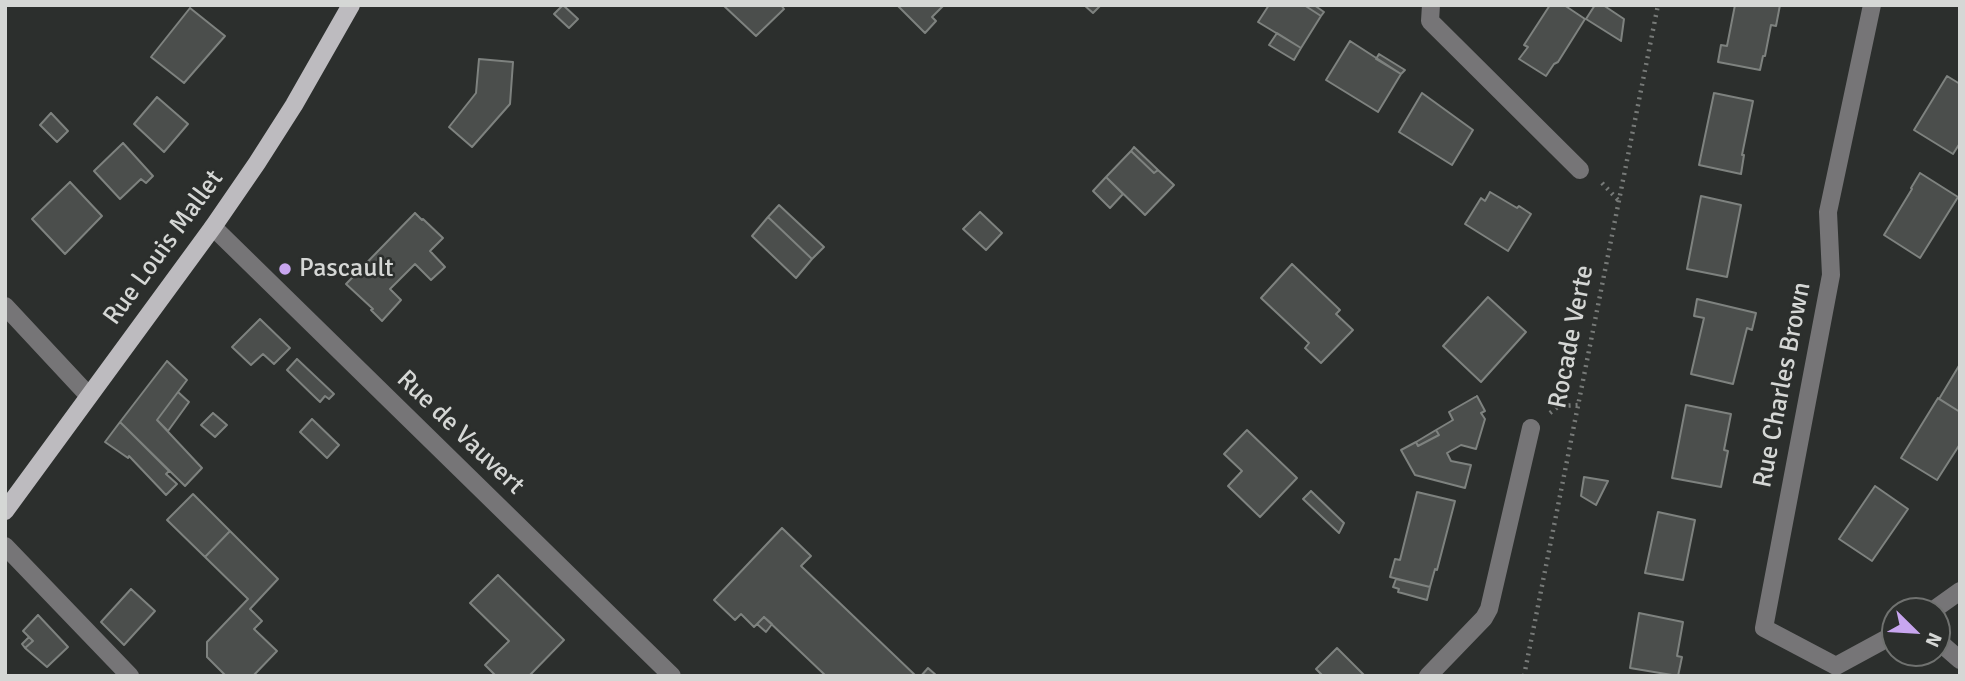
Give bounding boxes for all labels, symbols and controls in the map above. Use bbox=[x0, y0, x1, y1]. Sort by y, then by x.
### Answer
street label: Rue Louis Mallet bbox=[97, 165, 231, 331]
place label: Pascault bbox=[299, 253, 394, 285]
marker: Pascault bbox=[277, 261, 293, 277]
street label: Rocade Verte bbox=[1543, 263, 1601, 411]
street label: Rue Charles Brown bbox=[1748, 280, 1818, 490]
street label: Rue de Vauvert bbox=[390, 364, 530, 502]
north arrow bbox=[1881, 597, 1951, 667]
text: N bbox=[1920, 629, 1947, 651]

